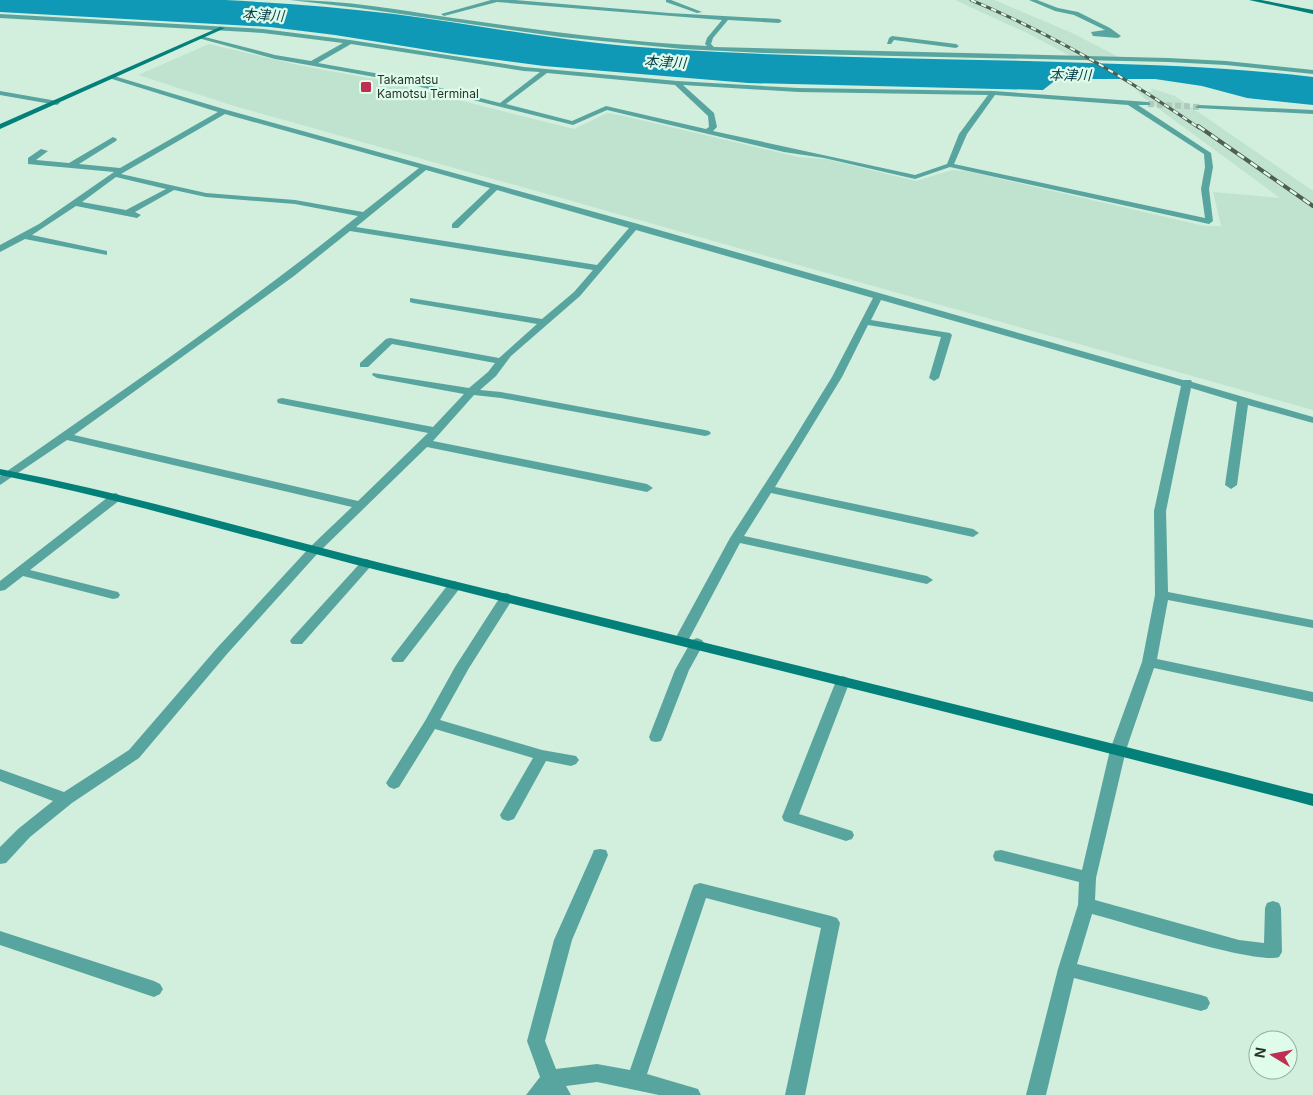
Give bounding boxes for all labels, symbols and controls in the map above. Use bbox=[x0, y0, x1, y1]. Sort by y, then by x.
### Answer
water label: 本津川 bbox=[242, 5, 286, 24]
water label: 本津川 bbox=[644, 52, 688, 71]
water label: 本津川 bbox=[1049, 66, 1093, 83]
place label: Takamatsu Kamotsu Terminal bbox=[377, 72, 479, 101]
marker: Takamatsu Kamotsu Terminal bbox=[359, 80, 373, 94]
north arrow bbox=[1248, 1030, 1298, 1080]
text: N bbox=[1250, 1046, 1269, 1059]

